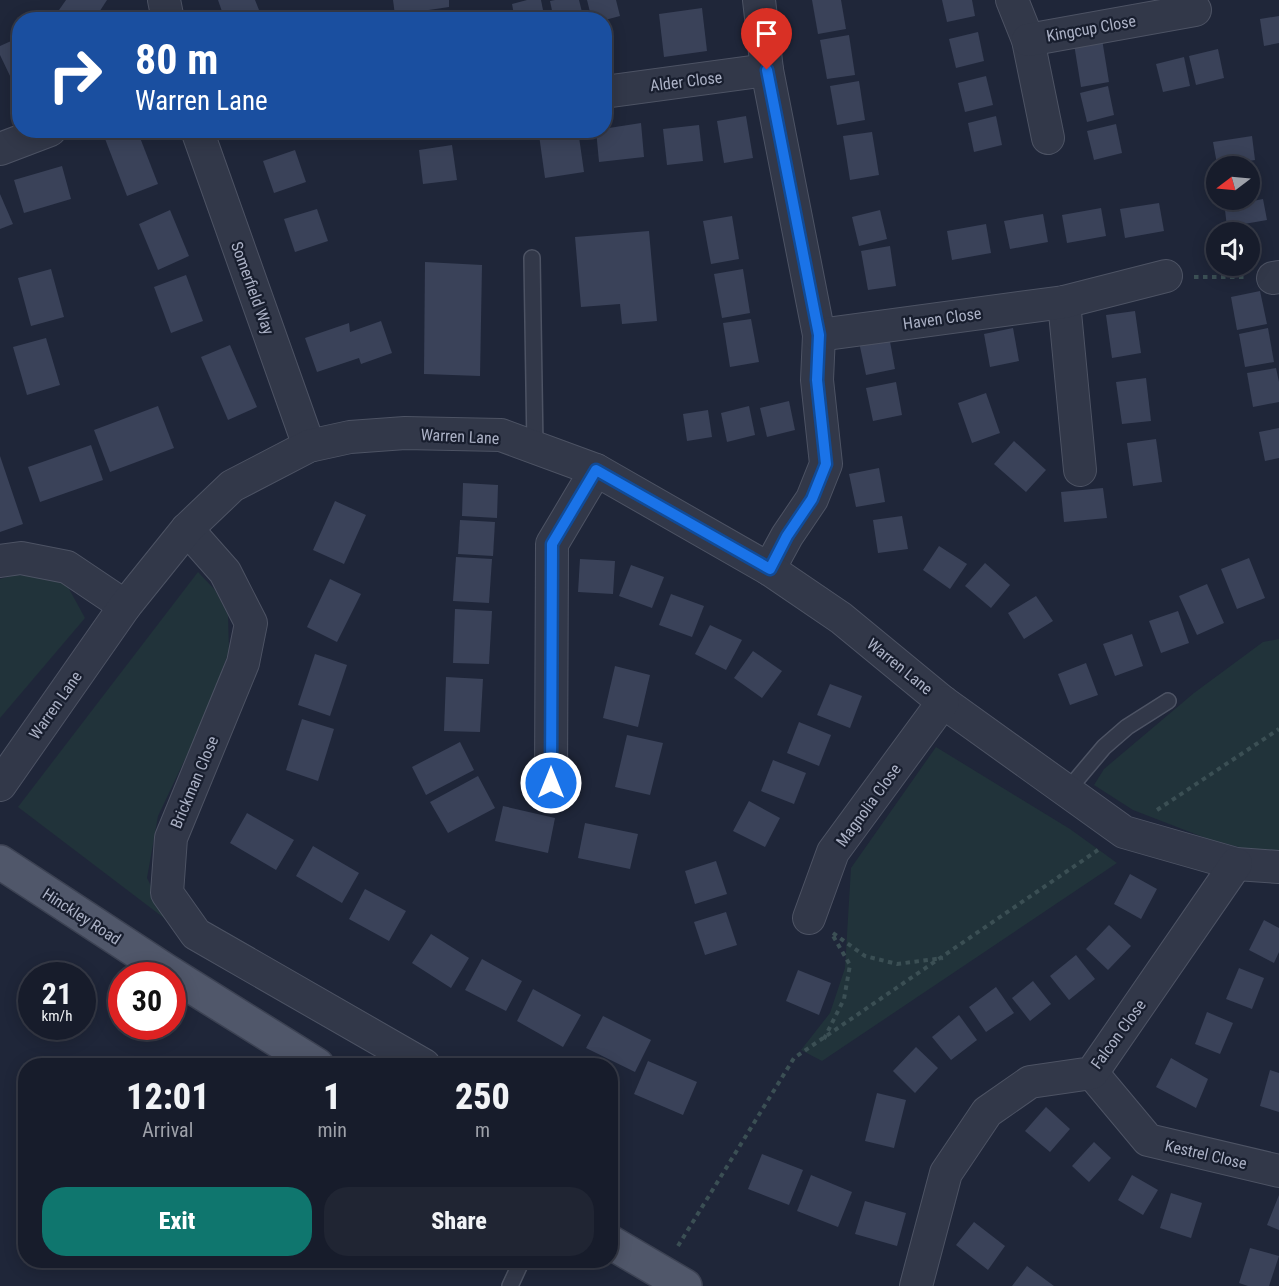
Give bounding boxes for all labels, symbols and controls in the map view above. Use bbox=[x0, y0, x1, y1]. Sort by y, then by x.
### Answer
pin bbox=[741, 8, 792, 70]
street label: Kingcup Close bbox=[1045, 11, 1137, 46]
icon: arrive bbox=[750, 17, 783, 50]
text: 80 m bbox=[135, 35, 218, 84]
icon: right bbox=[36, 36, 114, 114]
street label: Alder Close bbox=[649, 68, 723, 95]
text: Warren Lane bbox=[135, 85, 268, 117]
north arrow bbox=[1206, 156, 1260, 210]
map controls bbox=[1206, 156, 1260, 276]
button: sound bbox=[1206, 222, 1260, 276]
street label: Somerfield Way bbox=[227, 239, 278, 338]
street label: Haven Close bbox=[902, 304, 982, 333]
street label: Warren Lane bbox=[420, 425, 500, 448]
street label: Warren Lane bbox=[863, 634, 936, 699]
street label: Warren Lane bbox=[25, 668, 86, 743]
street label: Brickman Close bbox=[166, 733, 222, 831]
position arrow bbox=[519, 751, 583, 815]
street label: Magnolia Close bbox=[832, 760, 905, 850]
street label: Hinckley Road bbox=[39, 884, 124, 949]
speed limit sign: 30 bbox=[108, 962, 186, 1040]
text: 21 bbox=[42, 976, 72, 1011]
street label: Falcon Close bbox=[1087, 996, 1150, 1073]
text: km/h bbox=[42, 1007, 72, 1025]
text: 12:01 bbox=[126, 1076, 209, 1118]
text: 1 bbox=[323, 1076, 341, 1118]
text: 250 bbox=[455, 1076, 510, 1118]
text: Arrival bbox=[142, 1118, 193, 1142]
text: min bbox=[318, 1118, 347, 1142]
text: m bbox=[475, 1118, 490, 1142]
street label: Kestrel Close bbox=[1163, 1136, 1249, 1173]
button: Exit bbox=[42, 1187, 312, 1256]
button: Share bbox=[324, 1187, 594, 1256]

